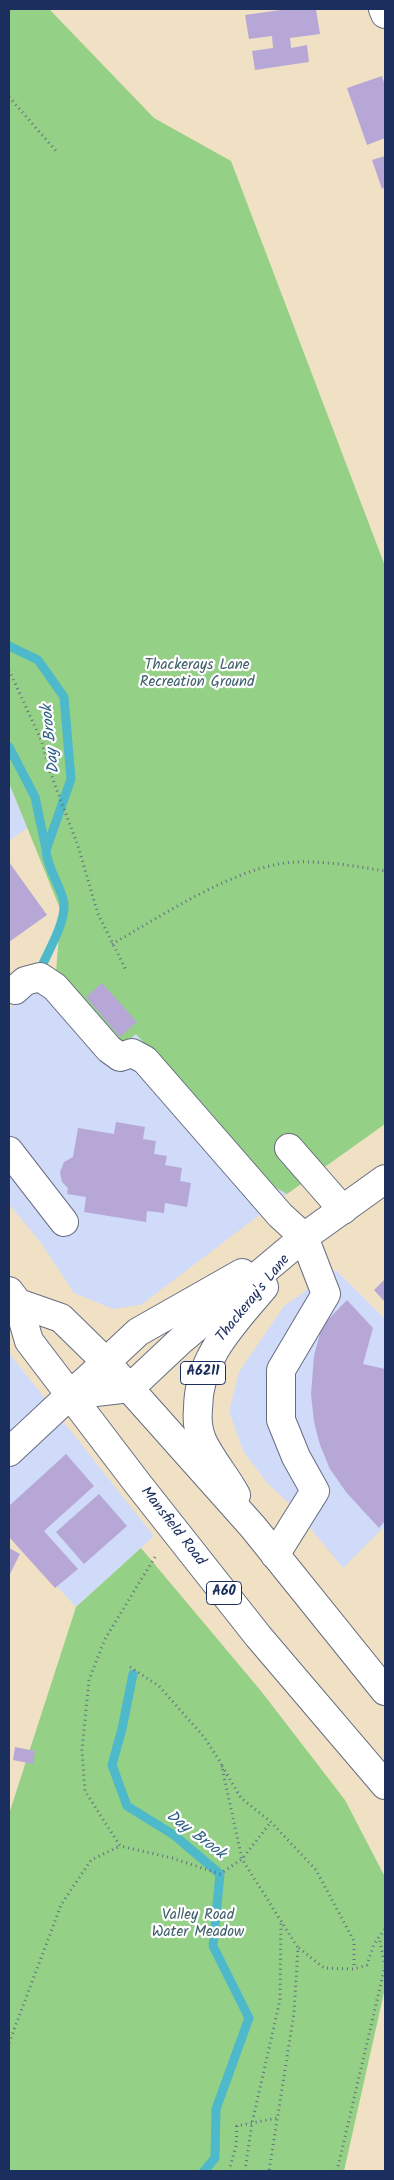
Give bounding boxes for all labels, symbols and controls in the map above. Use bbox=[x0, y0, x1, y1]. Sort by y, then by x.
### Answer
park label: Thackerays Lane Recreation Ground bbox=[140, 657, 254, 692]
water label: Day Brook bbox=[39, 704, 65, 774]
street label: Thackeray's Lane bbox=[213, 1252, 295, 1346]
road number: A6211 bbox=[180, 1362, 226, 1385]
street label: Mansfield Road bbox=[136, 1484, 208, 1570]
road number: A60 bbox=[206, 1582, 242, 1605]
water label: Day Brook bbox=[162, 1808, 228, 1864]
park label: Valley Road Water Meadow bbox=[152, 1907, 244, 1942]

